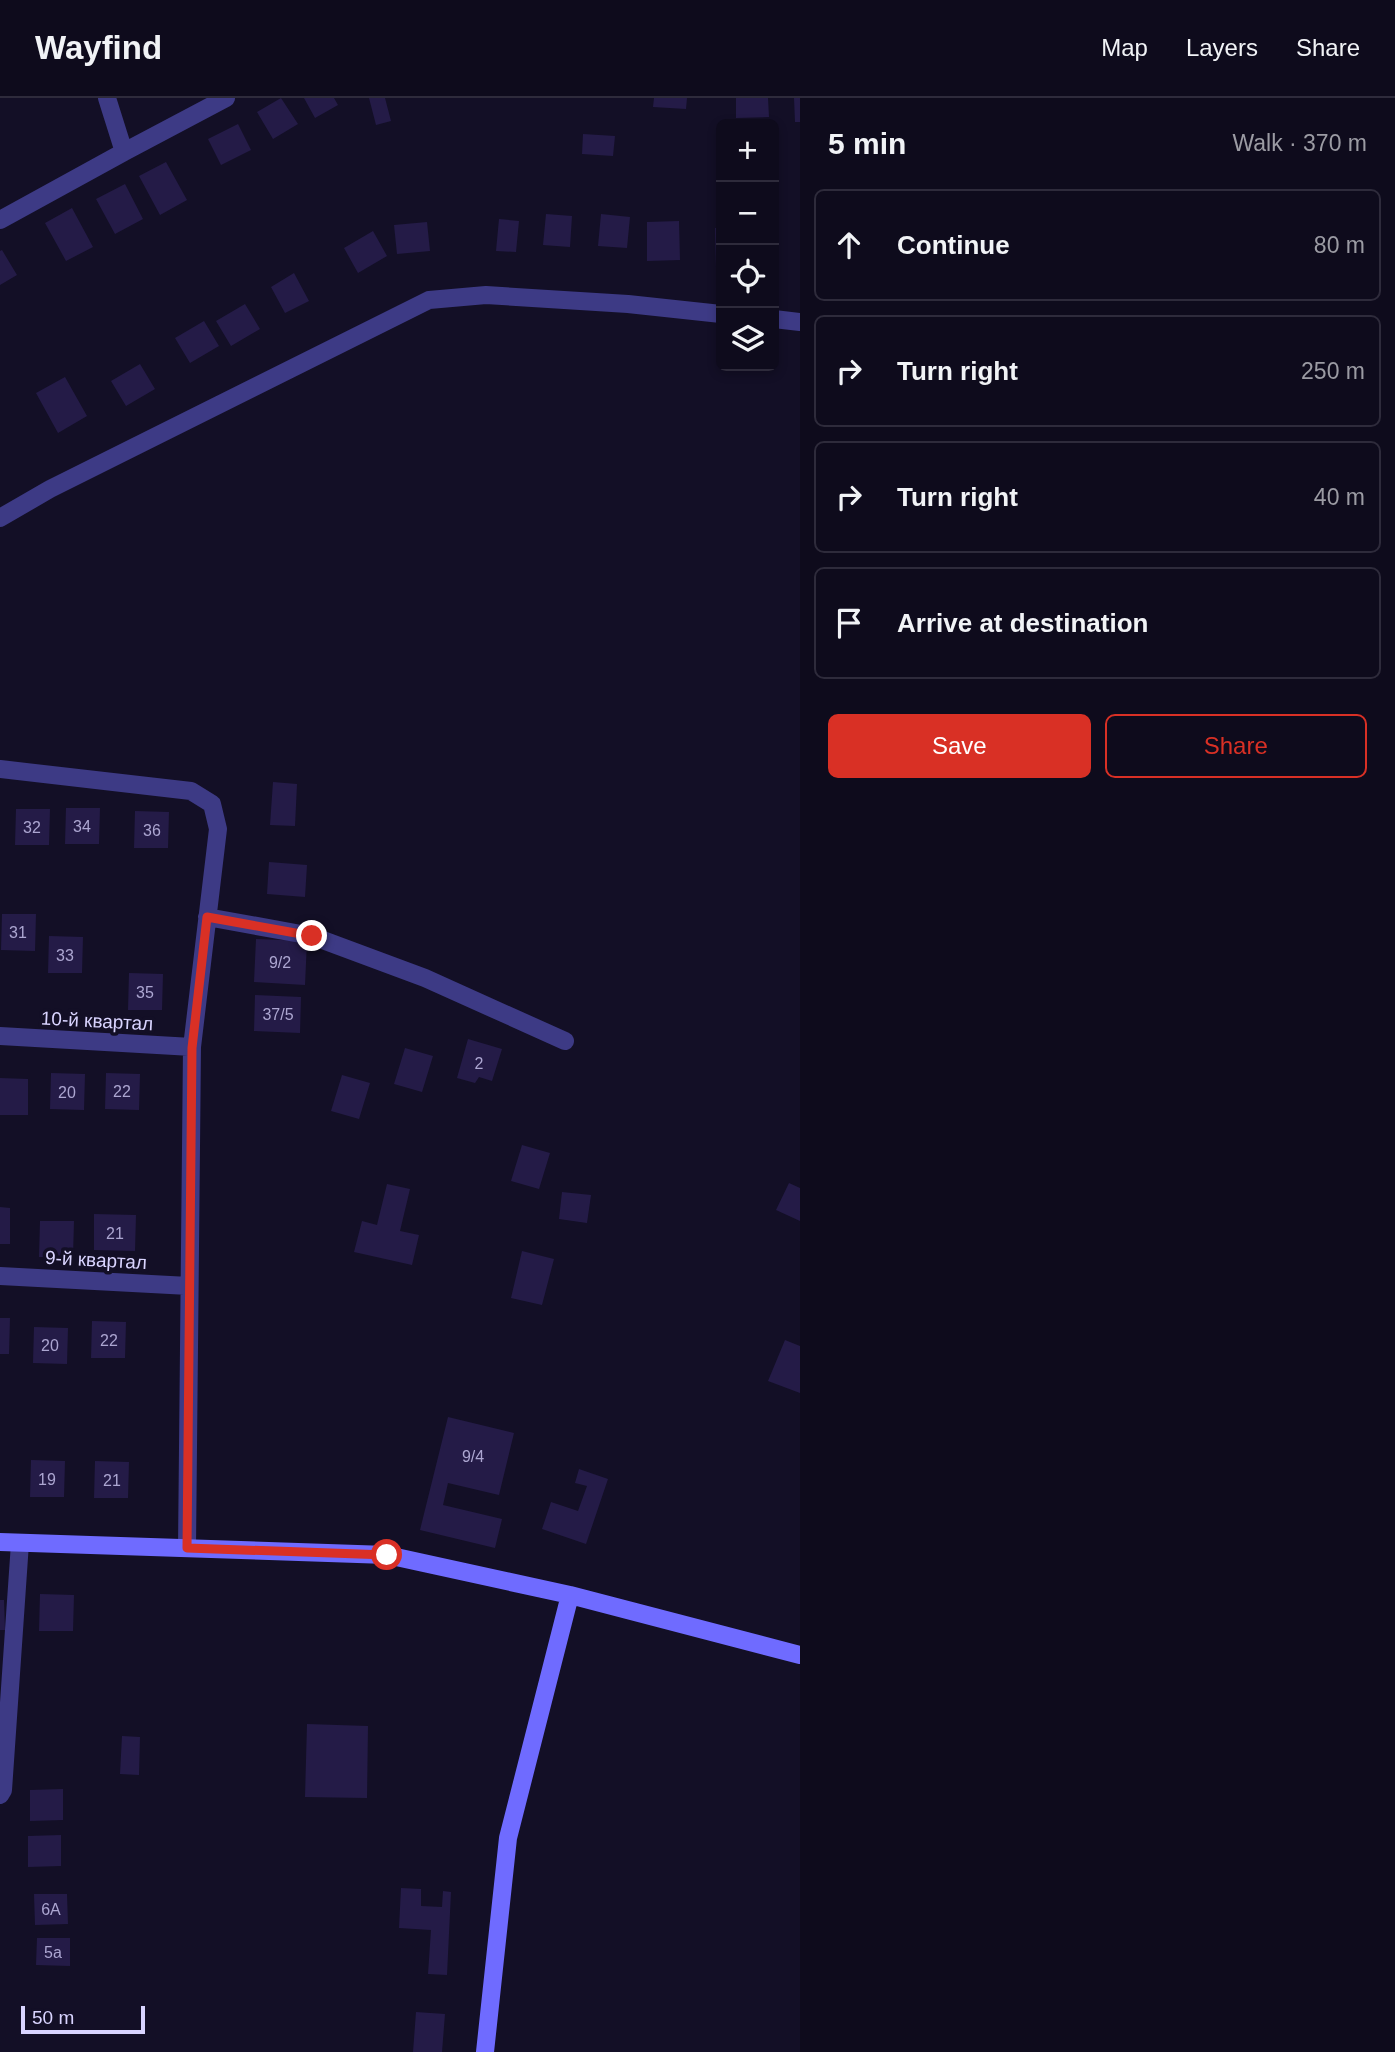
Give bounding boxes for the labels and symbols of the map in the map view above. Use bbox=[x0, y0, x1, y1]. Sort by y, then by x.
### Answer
house number: 34 bbox=[73, 818, 91, 835]
house number: 32 bbox=[23, 819, 41, 836]
house number: 36 bbox=[143, 822, 161, 839]
route end bbox=[296, 920, 327, 951]
house number: 31 bbox=[9, 924, 27, 941]
house number: 33 bbox=[56, 947, 74, 964]
house number: 9/2 bbox=[269, 954, 291, 971]
house number: 35 bbox=[136, 984, 154, 1001]
house number: 37/5 bbox=[262, 1006, 294, 1023]
street label: 10-й квартал bbox=[40, 1008, 154, 1034]
house number: 2 bbox=[475, 1055, 484, 1072]
house number: 22 bbox=[113, 1083, 131, 1100]
house number: 20 bbox=[58, 1084, 76, 1101]
house number: 21 bbox=[106, 1225, 124, 1242]
street label: 9-й квартал bbox=[45, 1247, 147, 1273]
house number: 22 bbox=[100, 1332, 118, 1349]
house number: 20 bbox=[41, 1337, 59, 1354]
house number: 9/4 bbox=[462, 1448, 484, 1465]
house number: 19 bbox=[38, 1471, 56, 1488]
house number: 21 bbox=[103, 1472, 121, 1489]
route start bbox=[371, 1539, 402, 1570]
house number: 6А bbox=[41, 1901, 61, 1918]
house number: 5а bbox=[44, 1944, 62, 1961]
scale bar bbox=[21, 2003, 145, 2035]

